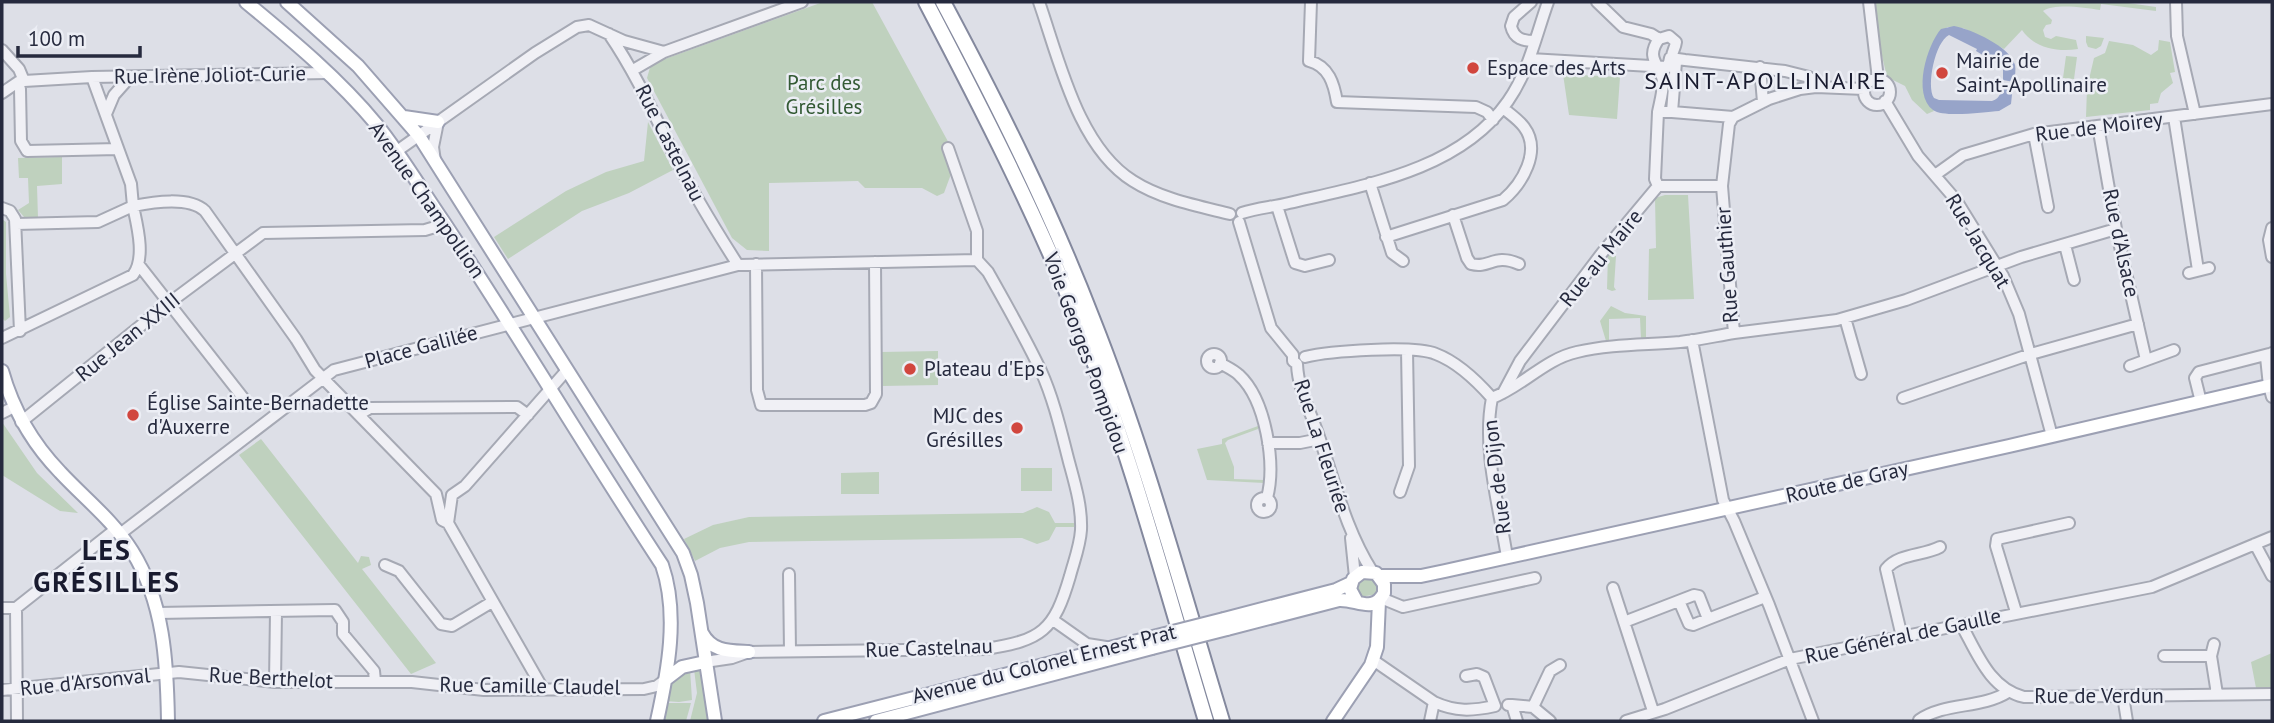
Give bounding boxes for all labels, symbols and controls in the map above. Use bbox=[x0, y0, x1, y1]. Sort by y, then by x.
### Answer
scale bar bbox=[18, 14, 140, 58]
text: 100 m bbox=[28, 25, 85, 52]
place label: Mairie de Saint-Apollinaire bbox=[1956, 47, 2107, 98]
place label: Espace des Arts bbox=[1487, 54, 1626, 81]
street label: Rue Irène Joliot-Curie bbox=[114, 59, 306, 90]
marker: Espace des Arts bbox=[1465, 60, 1481, 76]
district label: SAINT-APOLLINAIRE bbox=[1644, 65, 1888, 96]
marker: Mairie de Saint-Apollinaire bbox=[1934, 65, 1950, 81]
park label: Parc des Grésilles bbox=[786, 69, 862, 120]
street label: Rue Castelnau bbox=[629, 80, 711, 206]
street label: Rue de Moirey bbox=[2034, 105, 2164, 148]
street label: Avenue Champollion bbox=[363, 116, 492, 283]
street label: Rue d'Alsace bbox=[2097, 186, 2146, 300]
street label: Rue Jacquat bbox=[1940, 189, 2017, 293]
street label: Rue au Maire bbox=[1553, 203, 1648, 312]
street label: Rue Gauthier bbox=[1709, 206, 1744, 324]
street label: Voie Georges Pompidou bbox=[1037, 248, 1135, 457]
street label: Rue Jean XXIII bbox=[70, 286, 186, 387]
street label: Place Galilée bbox=[361, 318, 480, 375]
place label: Plateau d'Eps bbox=[924, 355, 1045, 382]
marker: Plateau d'Eps bbox=[902, 361, 918, 377]
street label: Rue La Fleuriée bbox=[1288, 375, 1357, 516]
place label: Église Sainte-Bernadette d'Auxerre bbox=[147, 389, 369, 440]
place label: MJC des Grésilles bbox=[926, 402, 1003, 453]
marker: Église Sainte-Bernadette d'Auxerre bbox=[125, 407, 141, 423]
street label: Rue de Dijon bbox=[1476, 418, 1517, 536]
marker: MJC des Grésilles bbox=[1009, 420, 1025, 436]
street label: Route de Gray bbox=[1783, 454, 1911, 509]
district label: LES GRÉSILLES bbox=[33, 531, 181, 600]
street label: Rue Général de Gaulle bbox=[1802, 602, 2003, 670]
street label: Avenue du Colonel Ernest Prat bbox=[909, 618, 1179, 709]
street label: Rue Castelnau bbox=[865, 632, 993, 663]
street label: Rue d'Arsonval bbox=[18, 661, 151, 702]
street label: Rue Berthelot bbox=[208, 661, 334, 694]
street label: Rue Camille Claudel bbox=[439, 670, 621, 701]
street label: Rue de Verdun bbox=[2034, 682, 2164, 709]

